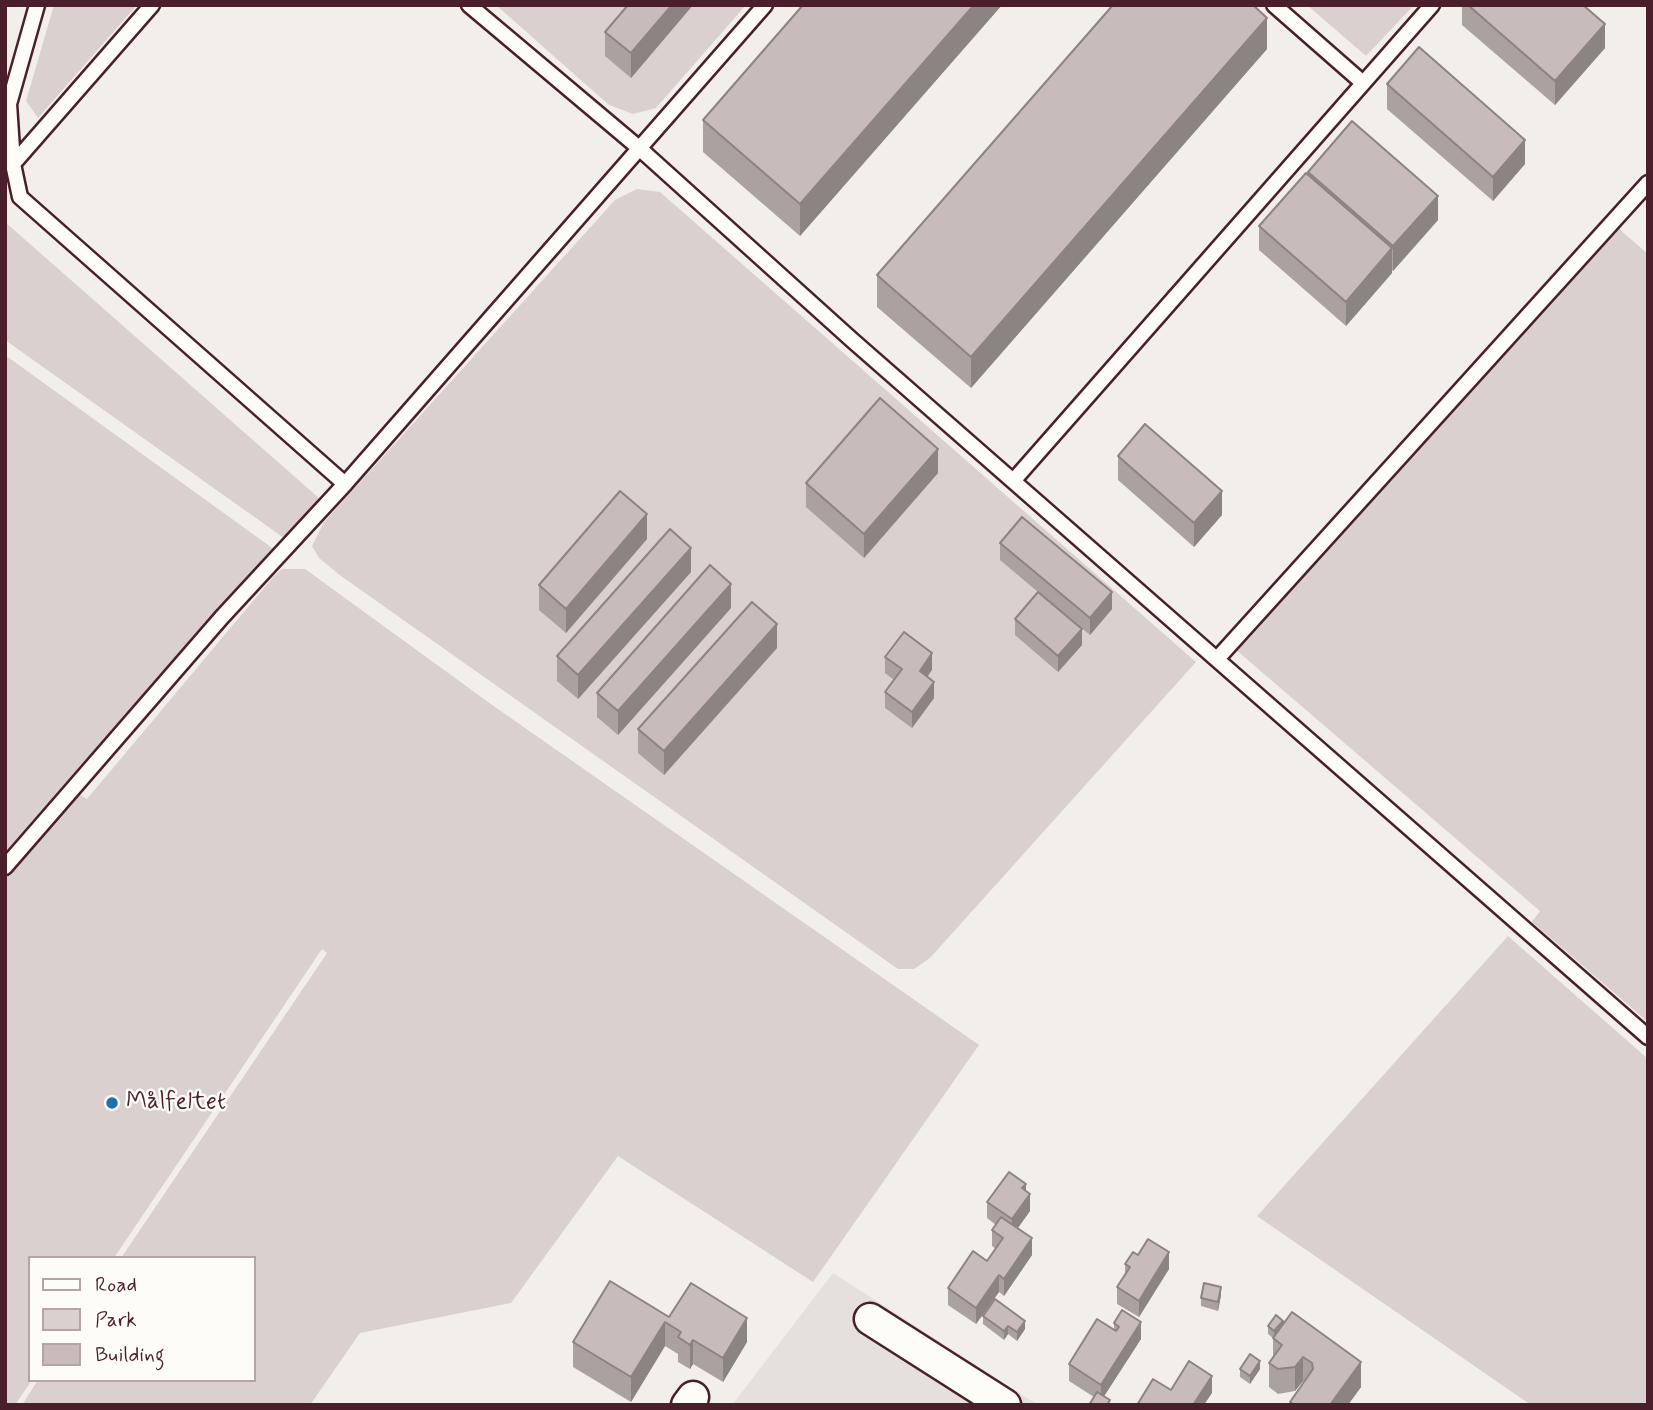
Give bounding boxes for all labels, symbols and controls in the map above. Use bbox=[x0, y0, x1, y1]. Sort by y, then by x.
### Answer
place label: Målfeltet bbox=[126, 1089, 226, 1117]
marker: Målfeltet bbox=[104, 1095, 120, 1111]
legend bbox=[28, 1256, 256, 1382]
text: Road bbox=[95, 1271, 137, 1299]
text: Park bbox=[95, 1306, 137, 1334]
text: Building bbox=[95, 1341, 165, 1369]

